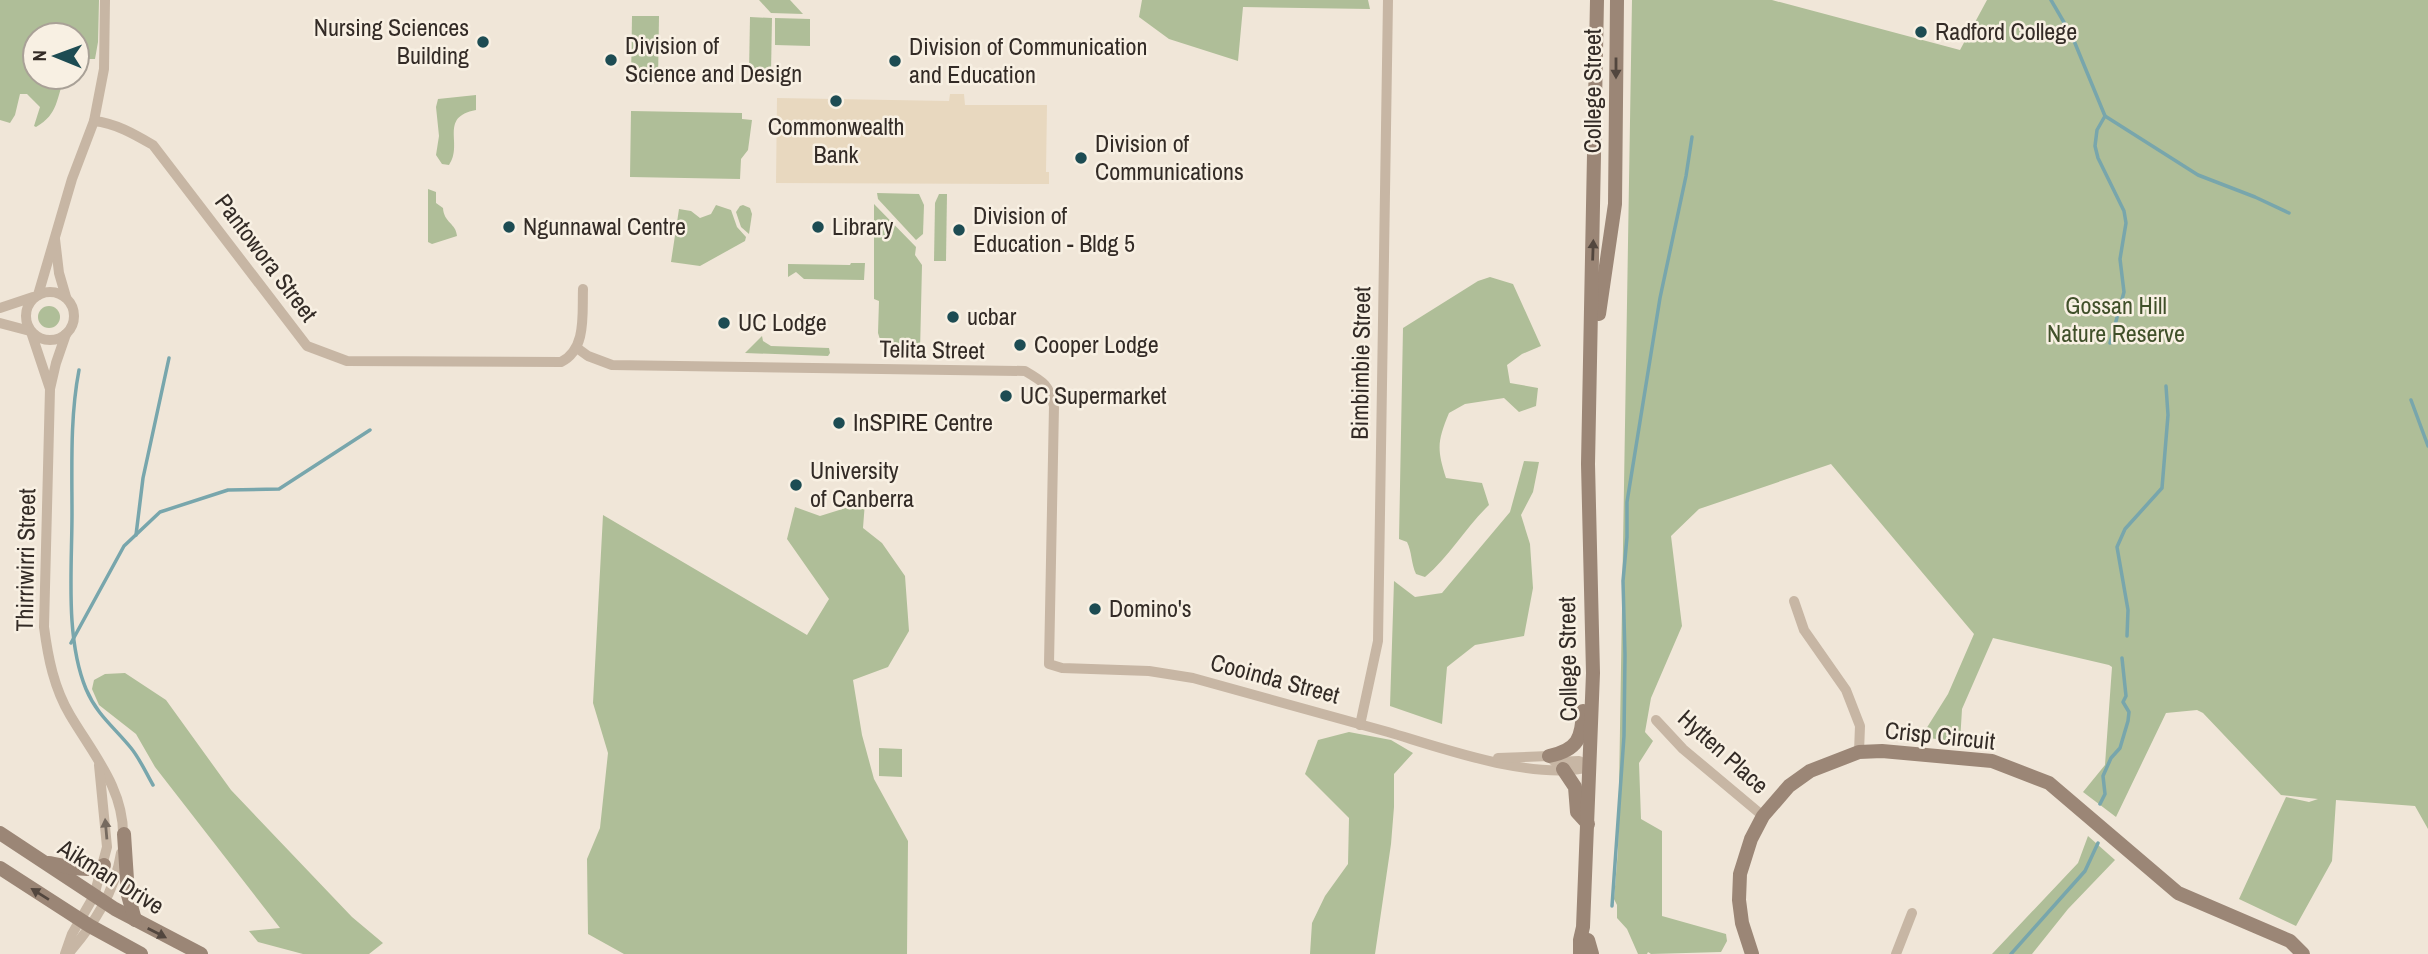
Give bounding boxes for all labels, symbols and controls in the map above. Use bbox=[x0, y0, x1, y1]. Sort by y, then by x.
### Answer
place label: Nursing Sciences Building bbox=[314, 11, 469, 71]
place label: Radford College bbox=[1935, 15, 2077, 47]
north arrow bbox=[21, 21, 91, 91]
marker: Radford College bbox=[1913, 24, 1929, 40]
street label: College Street bbox=[1576, 28, 1608, 153]
place label: Division of Science and Design bbox=[625, 29, 802, 89]
place label: Division of Communication and Education bbox=[909, 30, 1147, 90]
marker: Nursing Sciences Building bbox=[475, 34, 491, 50]
text: N bbox=[26, 50, 52, 62]
marker: Division of Science and Design bbox=[603, 52, 619, 68]
marker: Division of Communication and Education bbox=[887, 53, 903, 69]
one-way arrow bbox=[1611, 57, 1622, 79]
marker: Commonwealth Bank bbox=[828, 93, 844, 109]
place label: Commonwealth Bank bbox=[768, 110, 904, 170]
place label: Division of Communications bbox=[1095, 127, 1244, 187]
marker: Division of Communications bbox=[1073, 150, 1089, 166]
street label: Pantowora Street bbox=[208, 187, 326, 328]
place label: Division of Education - Bldg 5 bbox=[973, 199, 1135, 259]
place label: Ngunnawal Centre bbox=[523, 210, 686, 242]
place label: Library bbox=[832, 210, 893, 242]
marker: Ngunnawal Centre bbox=[501, 219, 517, 235]
marker: Library bbox=[810, 219, 826, 235]
marker: Division of Education - Bldg 5 bbox=[951, 222, 967, 238]
one-way arrow bbox=[1587, 238, 1598, 260]
street label: Bimbimbie Street bbox=[1343, 286, 1377, 440]
park label: Gossan Hill Nature Reserve bbox=[2047, 289, 2185, 349]
place label: ucbar bbox=[967, 300, 1017, 332]
place label: UC Lodge bbox=[738, 306, 827, 338]
marker: ucbar bbox=[945, 309, 961, 325]
marker: UC Lodge bbox=[716, 315, 732, 331]
place label: Cooper Lodge bbox=[1034, 328, 1159, 360]
street label: Telita Street bbox=[879, 332, 985, 366]
marker: Cooper Lodge bbox=[1012, 337, 1028, 353]
place label: UC Supermarket bbox=[1020, 379, 1167, 411]
marker: UC Supermarket bbox=[998, 388, 1014, 404]
place label: InSPIRE Centre bbox=[853, 406, 993, 438]
marker: InSPIRE Centre bbox=[831, 415, 847, 431]
place label: University of Canberra bbox=[810, 454, 914, 514]
marker: University of Canberra bbox=[788, 477, 804, 493]
street label: Thirriwirri Street bbox=[8, 488, 42, 632]
place label: Domino's bbox=[1109, 592, 1192, 624]
street label: College Street bbox=[1550, 596, 1584, 722]
marker: Domino's bbox=[1087, 601, 1103, 617]
street label: Cooinda Street bbox=[1207, 645, 1344, 711]
street label: Hytten Place bbox=[1672, 702, 1776, 800]
street label: Crisp Circuit bbox=[1884, 713, 1997, 757]
one-way arrow bbox=[100, 818, 111, 840]
street label: Aikman Drive bbox=[52, 830, 171, 921]
one-way arrow bbox=[30, 887, 50, 900]
one-way arrow bbox=[147, 927, 167, 938]

